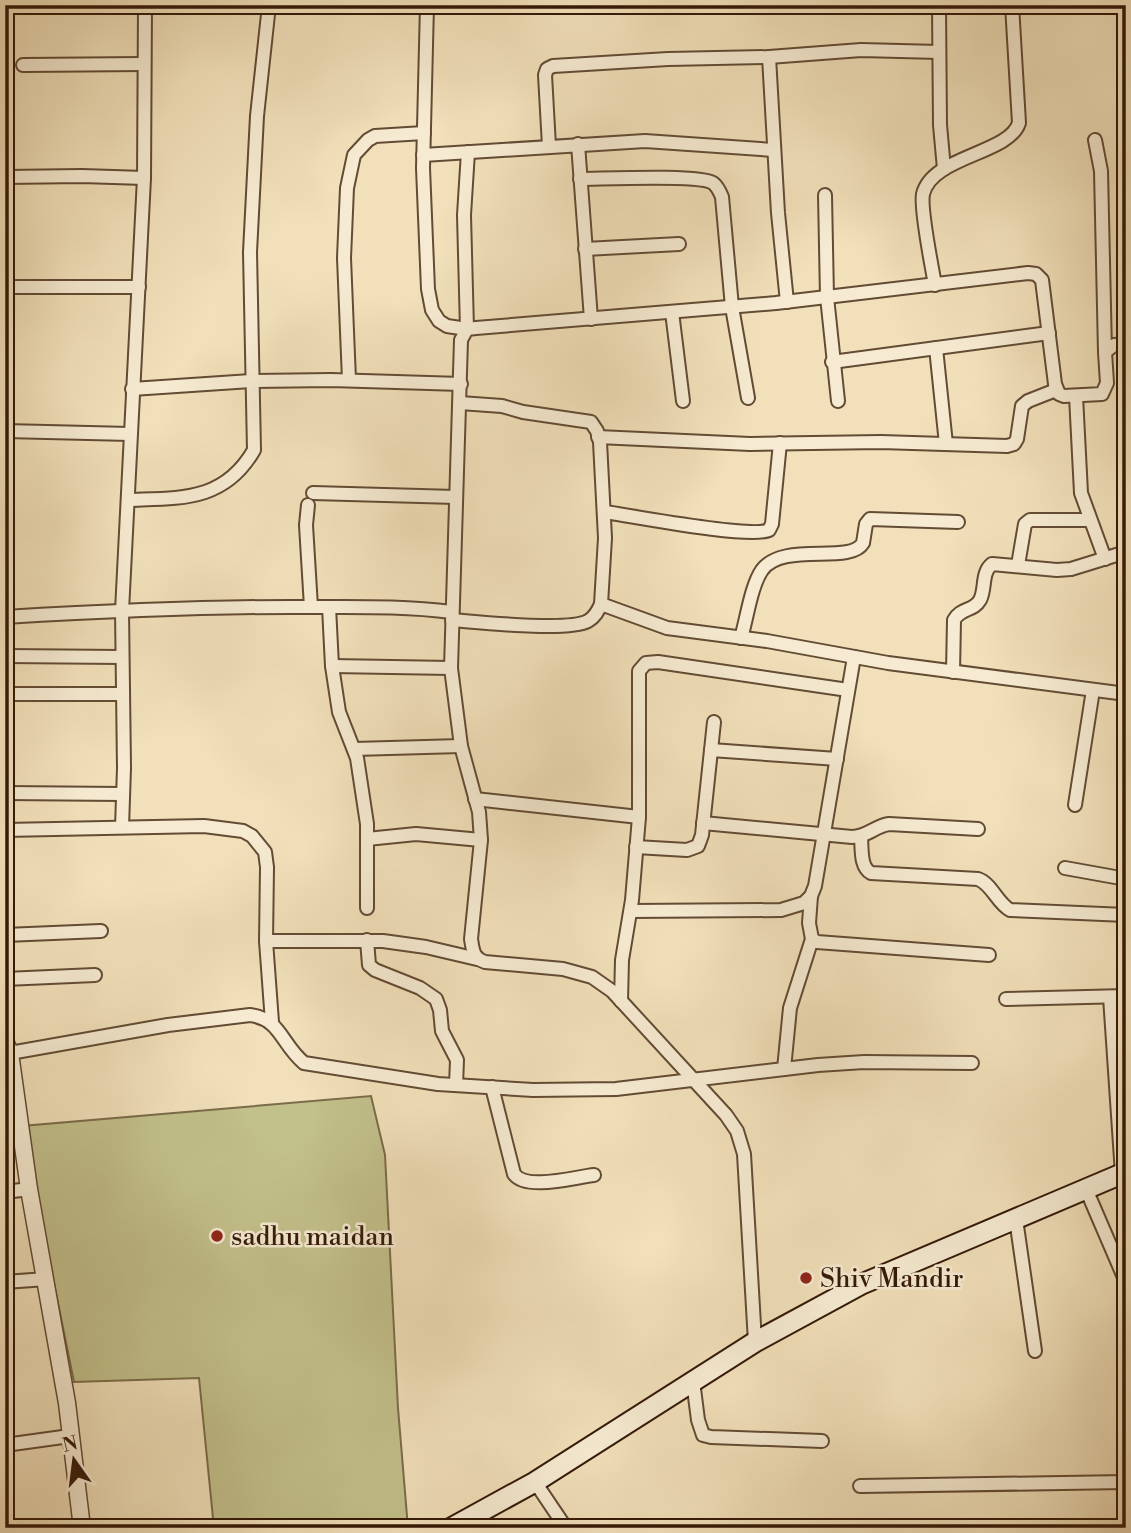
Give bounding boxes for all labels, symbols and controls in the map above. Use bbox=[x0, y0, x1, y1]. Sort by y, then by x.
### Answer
place label: sadhu maidan bbox=[231, 1221, 394, 1253]
marker: sadhu maidan bbox=[209, 1228, 225, 1244]
place label: Shiv Mandir bbox=[820, 1263, 964, 1295]
marker: Shiv Mandir bbox=[798, 1270, 814, 1286]
north arrow bbox=[38, 1424, 108, 1494]
text: N bbox=[60, 1431, 80, 1458]

